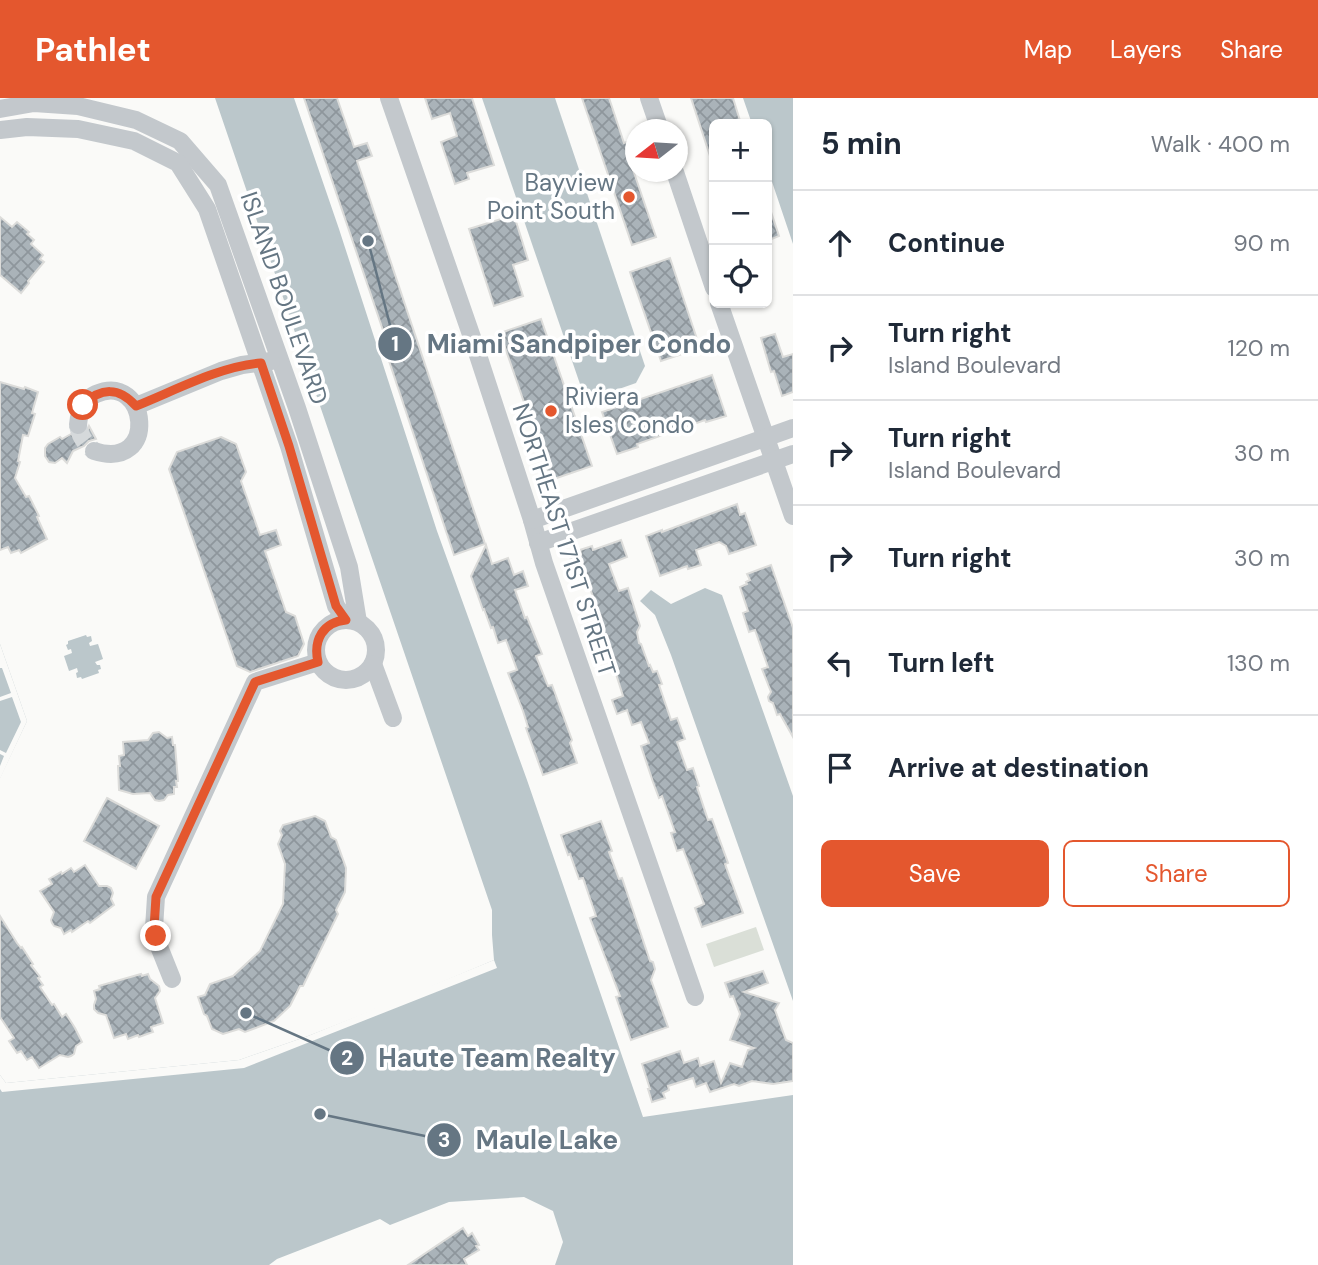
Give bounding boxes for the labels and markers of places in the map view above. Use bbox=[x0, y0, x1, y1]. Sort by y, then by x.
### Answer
place label: Bayview Point South bbox=[487, 167, 615, 226]
marker: Bayview Point South bbox=[621, 189, 637, 205]
callout: Miami Sandpiper Condo bbox=[378, 320, 746, 367]
place label: Riviera Isles Condo bbox=[565, 381, 695, 440]
marker: Riviera Isles Condo bbox=[543, 403, 559, 419]
callout: Haute Team Realty bbox=[329, 1034, 630, 1081]
callout: Maule Lake bbox=[426, 1116, 632, 1163]

